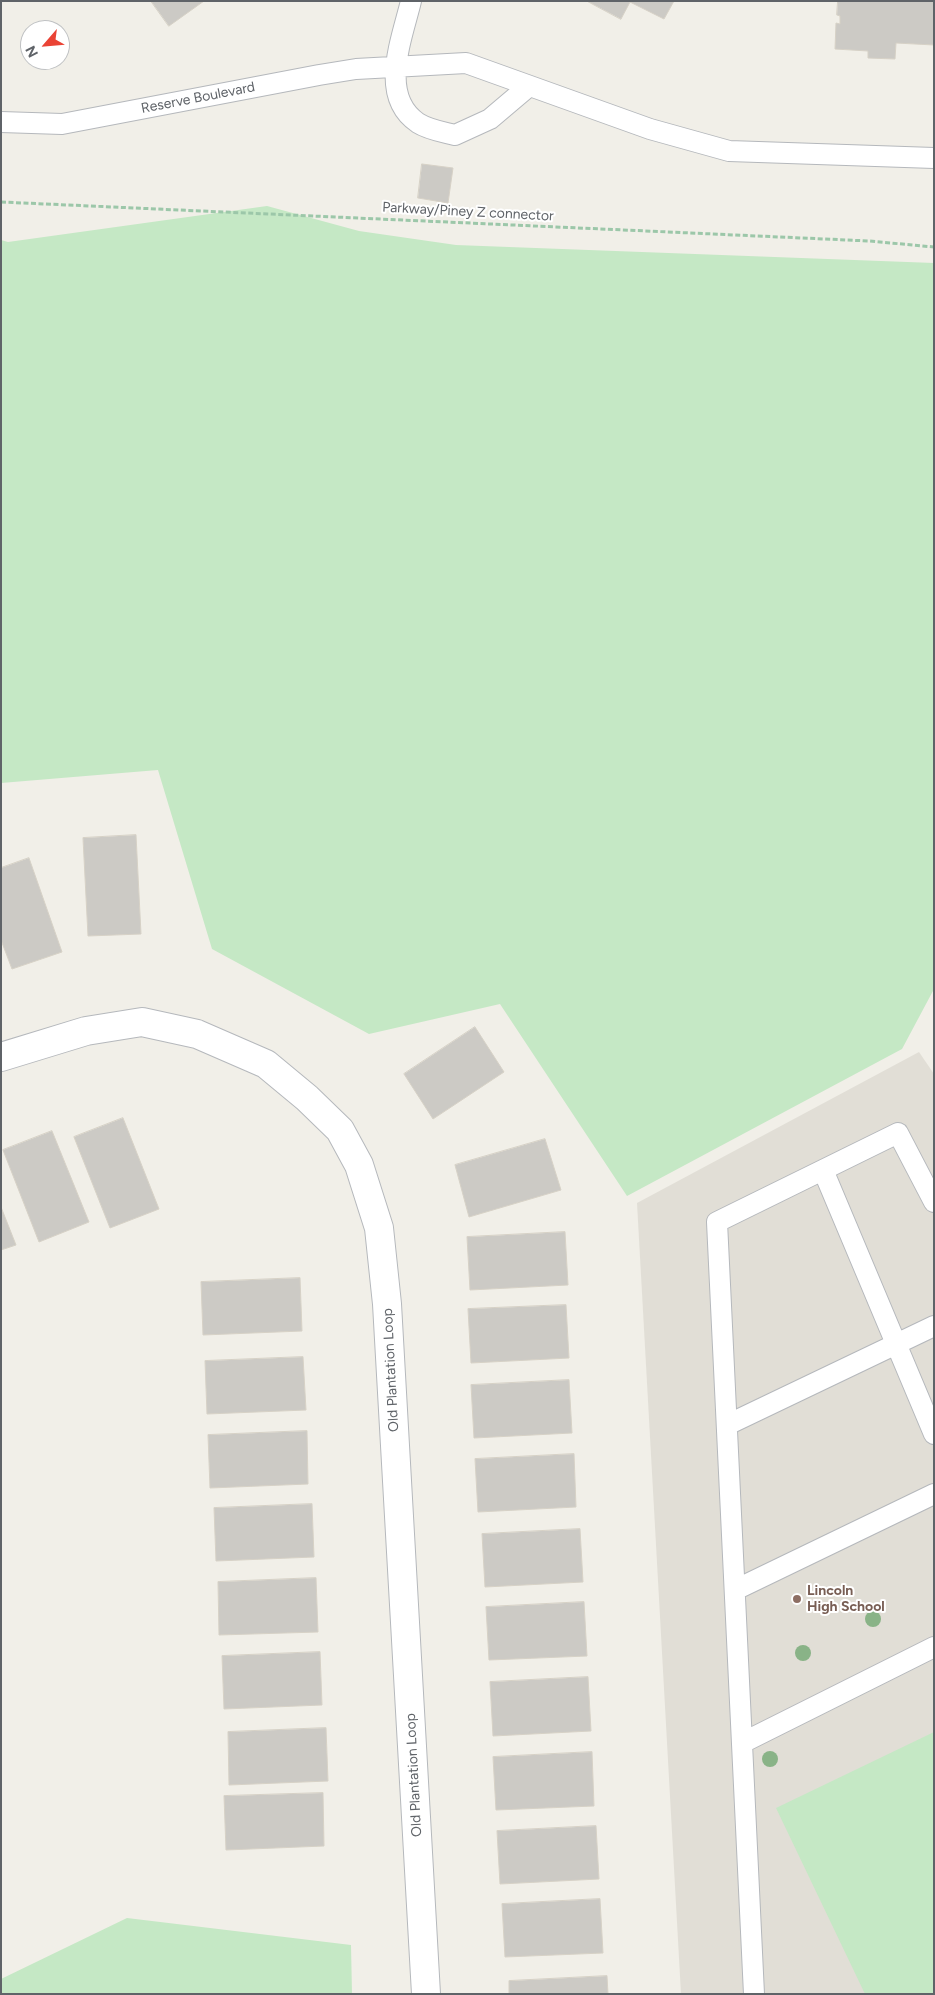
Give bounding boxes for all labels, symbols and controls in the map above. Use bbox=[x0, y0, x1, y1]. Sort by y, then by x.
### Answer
north arrow bbox=[20, 20, 70, 70]
text: N bbox=[22, 43, 42, 60]
street label: Reserve Boulevard bbox=[140, 79, 256, 117]
street label: Parkway/Piney Z connector bbox=[382, 199, 554, 225]
street label: Old Plantation Loop bbox=[379, 1308, 403, 1432]
place label: Lincoln High School bbox=[807, 1583, 885, 1615]
marker: Lincoln High School bbox=[791, 1593, 803, 1605]
street label: Old Plantation Loop bbox=[402, 1713, 426, 1837]

